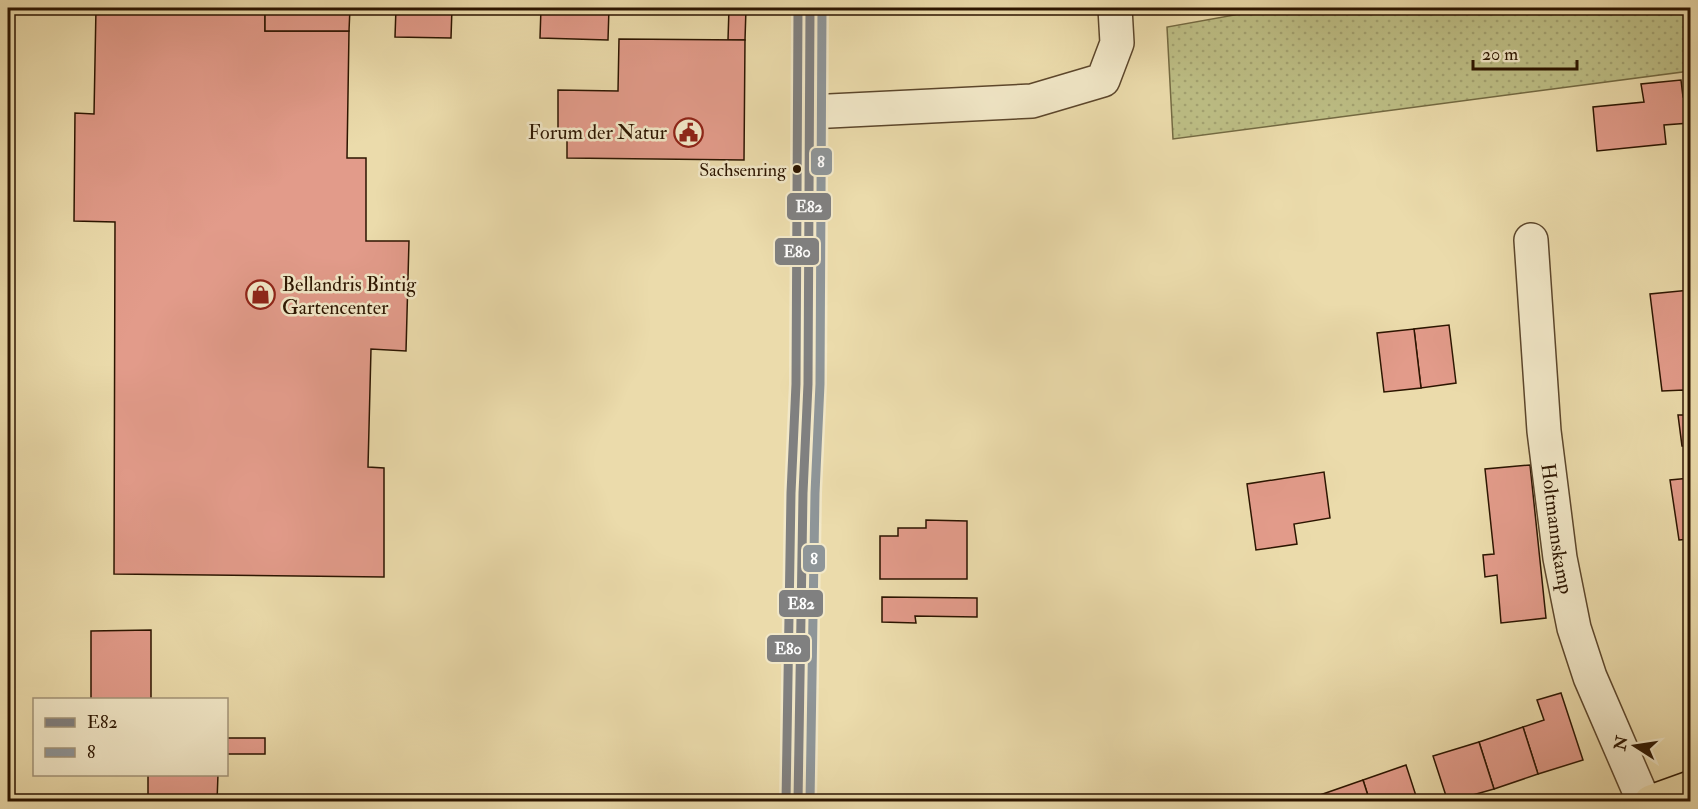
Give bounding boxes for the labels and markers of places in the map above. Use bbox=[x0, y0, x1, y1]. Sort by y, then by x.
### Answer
public building icon: Forum der Natur bbox=[672, 116, 704, 148]
place label: Forum der Natur bbox=[528, 120, 668, 145]
place label: Sachsenring bbox=[699, 159, 787, 182]
marker: Sachsenring bbox=[791, 163, 803, 175]
place label: Bellandris Bintig Gartencenter bbox=[282, 272, 417, 320]
shop icon: Bellandris Bintig Gartencenter bbox=[245, 279, 277, 311]

